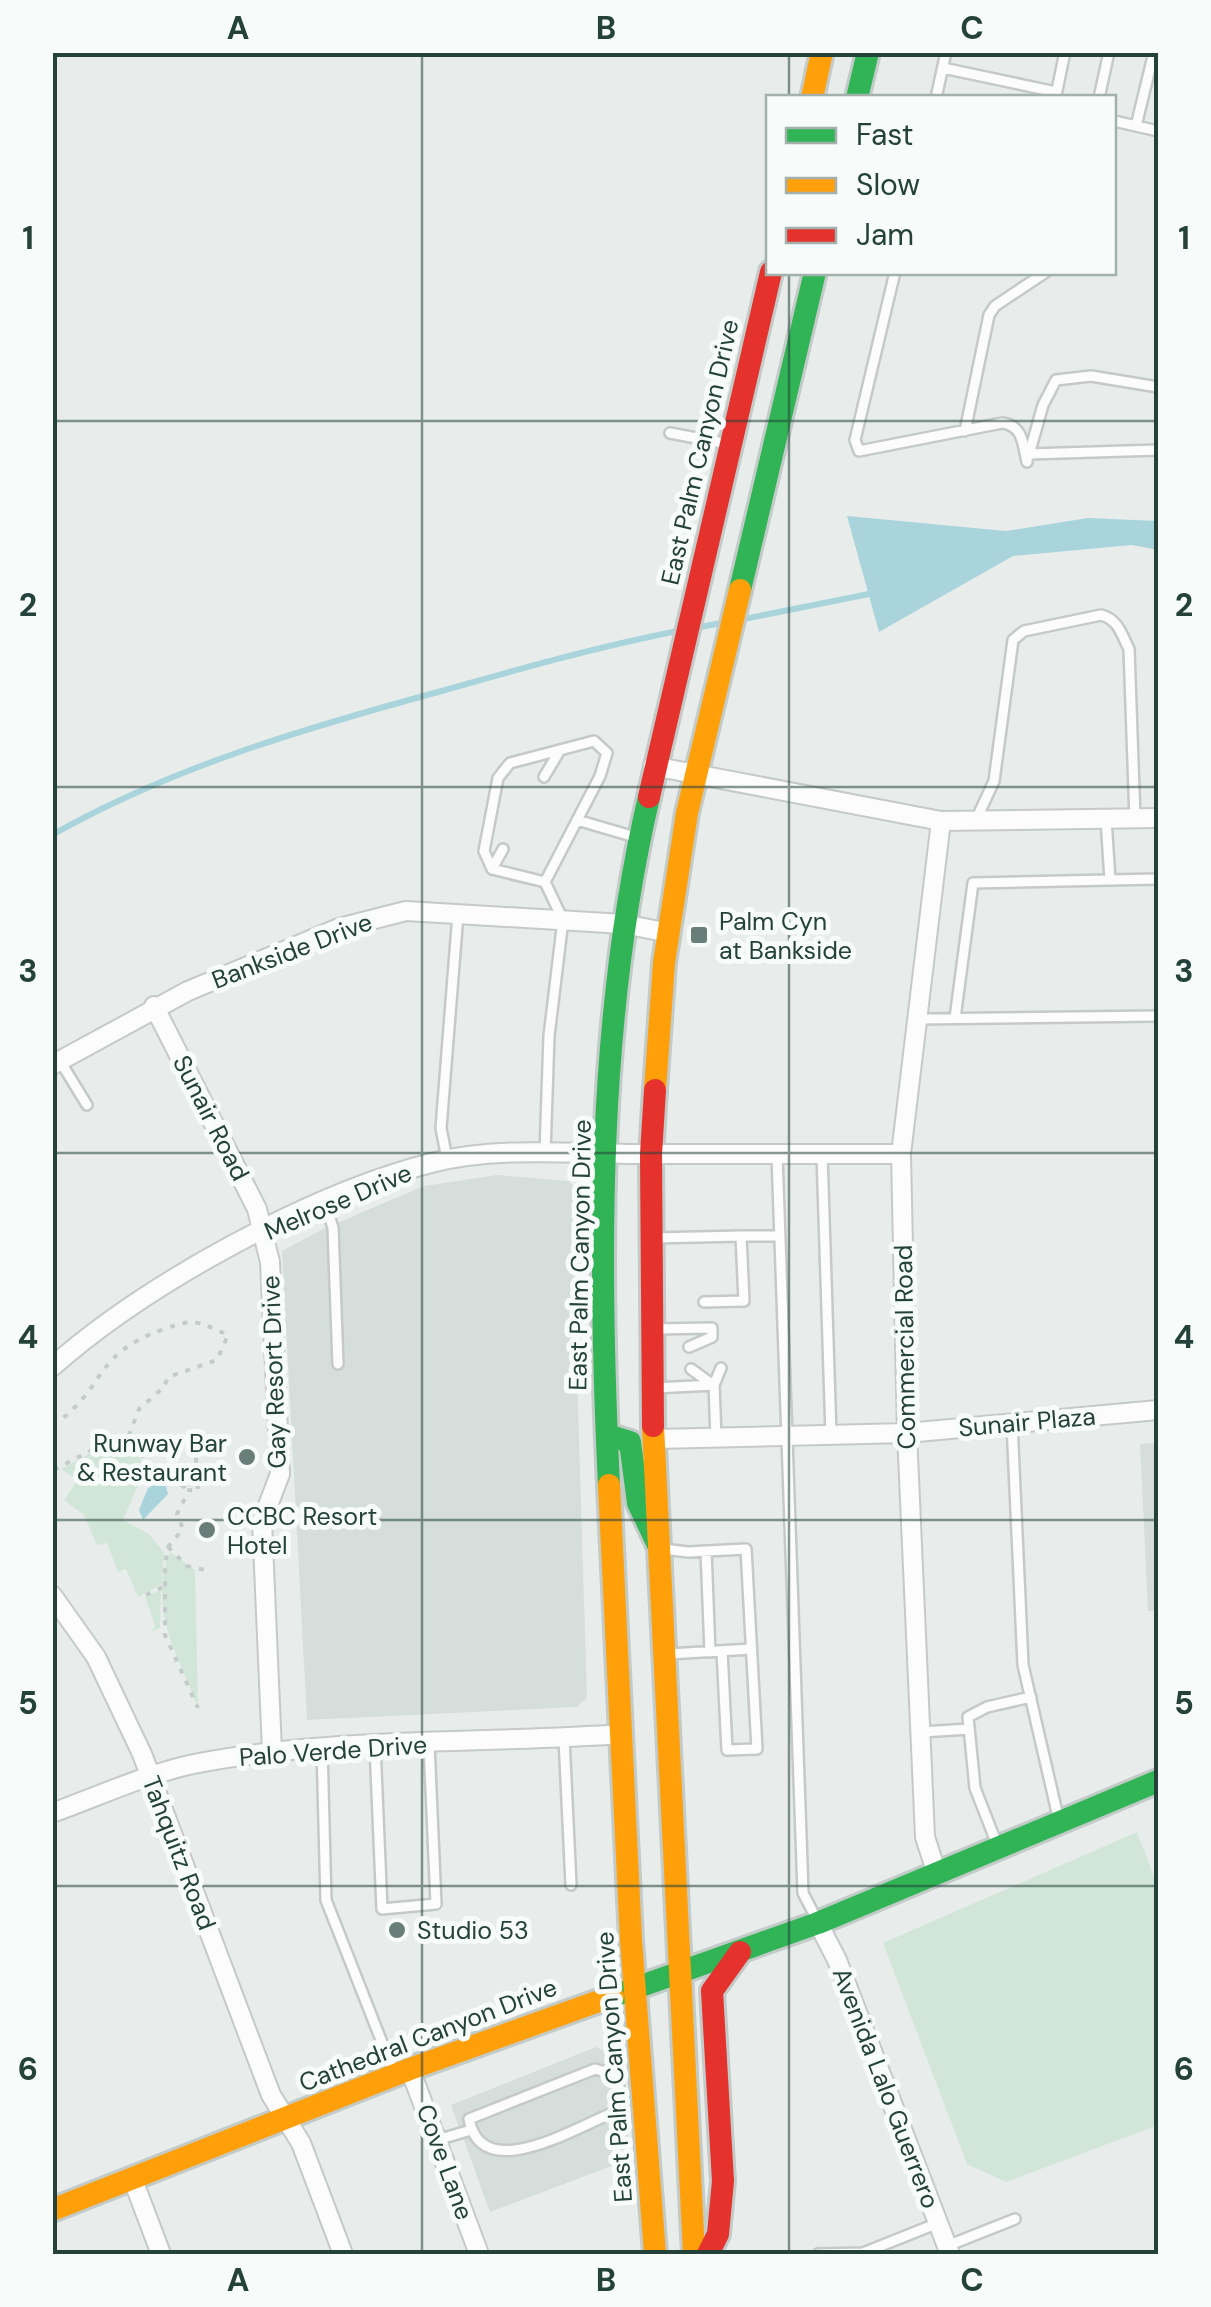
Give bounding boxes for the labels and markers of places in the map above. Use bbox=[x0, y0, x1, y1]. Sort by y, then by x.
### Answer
place label: Palm Cyn at Bankside bbox=[719, 905, 852, 967]
marker: Palm Cyn at Bankside bbox=[688, 924, 710, 946]
place label: Runway Bar & Restaurant bbox=[77, 1427, 227, 1489]
marker: Runway Bar & Restaurant bbox=[236, 1446, 258, 1468]
place label: CCBC Resort Hotel bbox=[227, 1500, 377, 1562]
marker: CCBC Resort Hotel bbox=[196, 1519, 218, 1541]
place label: Studio 53 bbox=[417, 1914, 529, 1947]
marker: Studio 53 bbox=[386, 1919, 408, 1941]

